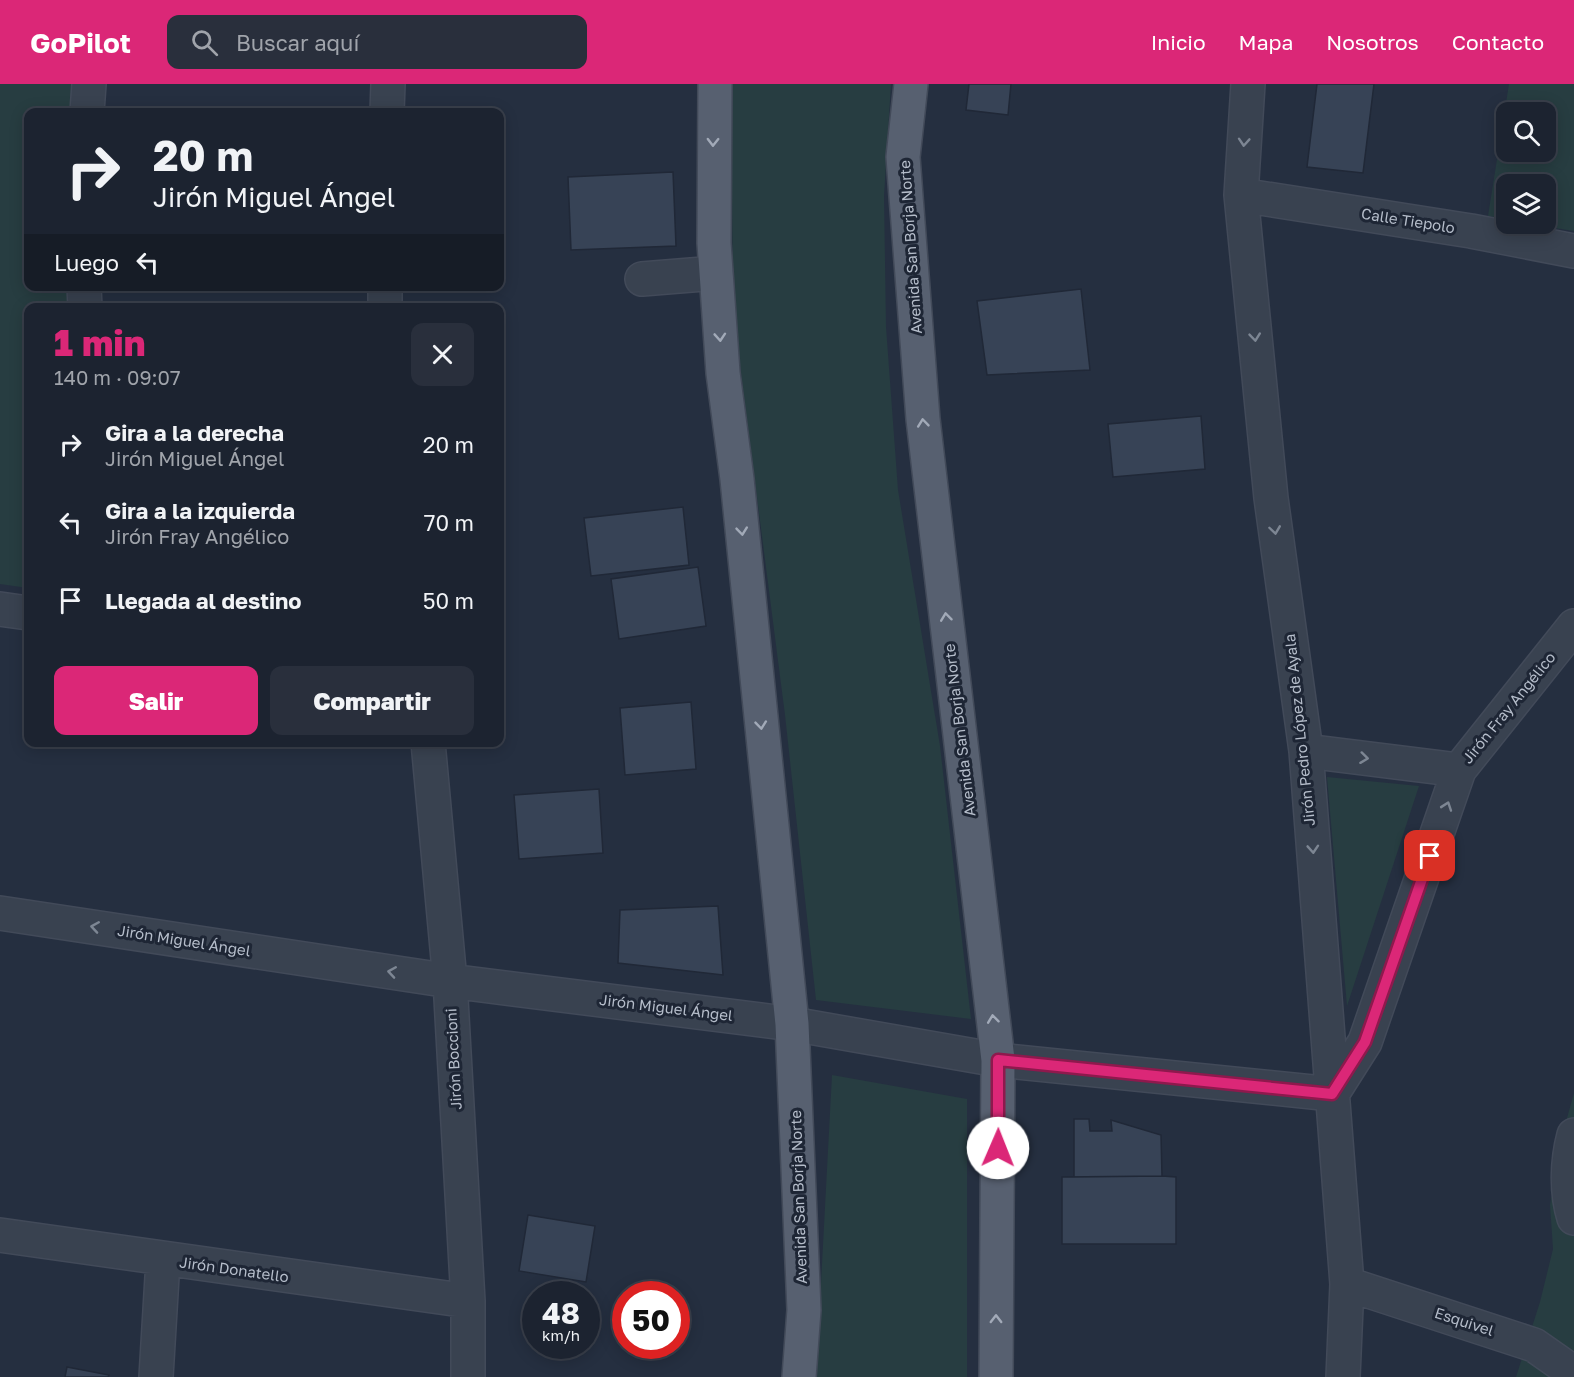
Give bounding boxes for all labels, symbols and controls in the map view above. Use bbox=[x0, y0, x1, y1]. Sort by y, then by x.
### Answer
search box bbox=[167, 15, 587, 69]
text: GoPilot bbox=[30, 26, 131, 59]
icon: search bbox=[188, 26, 221, 59]
text: Buscar aquí bbox=[236, 29, 359, 56]
text: Inicio bbox=[1151, 29, 1206, 55]
text: Mapa bbox=[1239, 29, 1293, 55]
text: Nosotros bbox=[1326, 29, 1419, 55]
text: Contacto bbox=[1452, 29, 1544, 55]
map controls bbox=[1496, 102, 1556, 234]
button: search bbox=[1496, 102, 1556, 162]
text: 20 m bbox=[153, 130, 253, 180]
icon: right bbox=[54, 132, 132, 210]
one-way arrow bbox=[707, 138, 720, 147]
one-way arrow bbox=[1238, 138, 1251, 147]
street label: Avenida San Borja Norte bbox=[895, 159, 925, 335]
button: layers bbox=[1496, 174, 1556, 234]
text: Jirón Miguel Ángel bbox=[153, 181, 395, 213]
street label: Calle Tiepolo bbox=[1360, 204, 1456, 236]
icon: left bbox=[131, 246, 164, 279]
text: Luego bbox=[54, 249, 119, 276]
text: 1 min bbox=[54, 321, 145, 364]
button: close bbox=[411, 323, 474, 386]
one-way arrow bbox=[1248, 332, 1261, 341]
one-way arrow bbox=[713, 333, 726, 342]
text: 140 m · 09:07 bbox=[54, 365, 181, 389]
one-way arrow bbox=[918, 418, 930, 427]
text: Gira a la derecha bbox=[105, 419, 284, 446]
icon: right bbox=[54, 428, 87, 461]
text: 20 m bbox=[423, 431, 474, 458]
text: Jirón Miguel Ángel bbox=[105, 446, 284, 470]
text: Gira a la izquierda bbox=[105, 497, 295, 524]
icon: left bbox=[54, 506, 87, 539]
text: 70 m bbox=[424, 509, 474, 536]
text: Jirón Fray Angélico bbox=[105, 524, 289, 548]
one-way arrow bbox=[735, 526, 748, 536]
one-way arrow bbox=[1269, 526, 1281, 535]
icon: arrive bbox=[54, 584, 87, 617]
text: Llegada al destino bbox=[105, 587, 302, 614]
text: 50 m bbox=[423, 587, 474, 614]
one-way arrow bbox=[941, 612, 953, 621]
street label: Jirón Pedro López de Ayala bbox=[1280, 633, 1318, 827]
street label: Avenida San Borja Norte bbox=[939, 642, 979, 818]
street label: Jirón Fray Angélico bbox=[1458, 648, 1559, 767]
button: Salir bbox=[54, 666, 258, 735]
button: Compartir bbox=[270, 666, 474, 735]
one-way arrow bbox=[754, 720, 767, 730]
one-way arrow bbox=[1359, 751, 1368, 764]
one-way arrow bbox=[1439, 802, 1452, 812]
pin bbox=[1404, 830, 1455, 881]
icon: arrive bbox=[1413, 839, 1446, 872]
one-way arrow bbox=[1306, 845, 1319, 854]
street label: Jirón Miguel Ángel bbox=[116, 921, 252, 959]
one-way arrow bbox=[91, 922, 100, 934]
one-way arrow bbox=[388, 966, 397, 978]
street label: Jirón Miguel Ángel bbox=[598, 990, 734, 1024]
street label: Jirón Boccioni bbox=[441, 1008, 465, 1110]
one-way arrow bbox=[987, 1014, 1000, 1023]
street label: Avenida San Borja Norte bbox=[786, 1109, 810, 1284]
position arrow bbox=[966, 1116, 1030, 1180]
street label: Jirón Donatello bbox=[178, 1252, 290, 1286]
speed limit sign: 50 bbox=[612, 1281, 690, 1359]
text: 48 bbox=[542, 1295, 580, 1331]
street label: Esquivel bbox=[1433, 1303, 1496, 1339]
one-way arrow bbox=[990, 1314, 1002, 1323]
text: km/h bbox=[542, 1326, 580, 1344]

